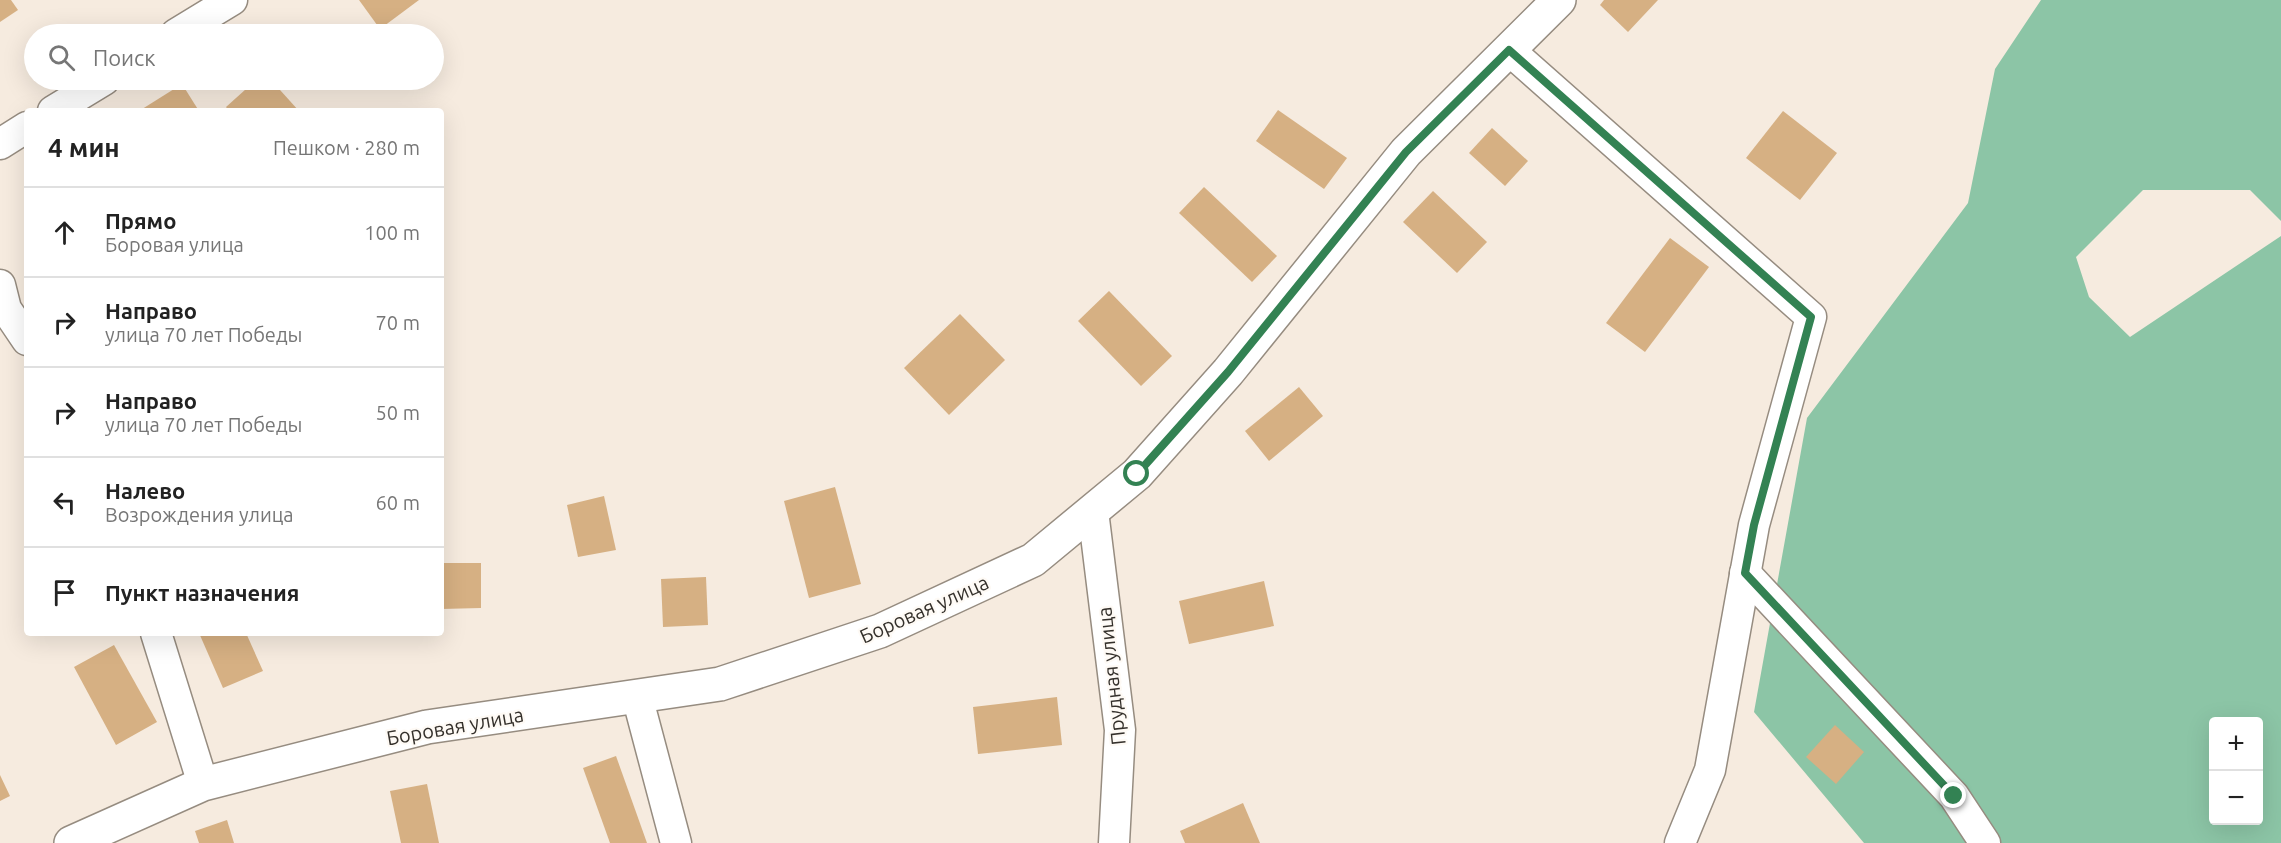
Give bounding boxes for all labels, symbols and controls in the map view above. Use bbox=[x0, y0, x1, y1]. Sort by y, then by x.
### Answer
search box bbox=[24, 24, 444, 90]
icon: search bbox=[45, 41, 78, 74]
text: Поиск bbox=[93, 45, 156, 70]
text: 4 мин bbox=[48, 133, 120, 162]
text: Пешком · 280 m bbox=[273, 136, 420, 159]
text: Прямо bbox=[105, 208, 176, 233]
icon: ahead bbox=[48, 216, 81, 249]
text: 100 m bbox=[364, 221, 420, 244]
text: Боровая улица bbox=[105, 233, 244, 256]
text: Направо bbox=[105, 298, 197, 323]
icon: right bbox=[48, 306, 81, 339]
text: 70 m bbox=[376, 311, 420, 334]
text: улица 70 лет Победы bbox=[105, 323, 303, 346]
text: Направо bbox=[105, 388, 197, 413]
icon: right bbox=[48, 396, 81, 429]
text: 50 m bbox=[376, 401, 420, 424]
text: улица 70 лет Победы bbox=[105, 413, 303, 436]
route start bbox=[1123, 460, 1149, 486]
text: Налево bbox=[105, 478, 185, 503]
icon: left bbox=[48, 486, 81, 519]
text: 60 m bbox=[376, 491, 420, 514]
text: Возрождения улица bbox=[105, 503, 294, 526]
street label: Боровая улица bbox=[856, 570, 992, 648]
icon: arrive bbox=[48, 576, 81, 609]
text: Пункт назначения bbox=[105, 580, 299, 605]
street label: Прудная улица bbox=[1092, 606, 1130, 746]
street label: Боровая улица bbox=[385, 703, 525, 749]
map controls bbox=[2209, 717, 2263, 825]
button: + bbox=[2209, 717, 2263, 771]
button: − bbox=[2209, 771, 2263, 825]
route end bbox=[1940, 782, 1966, 808]

